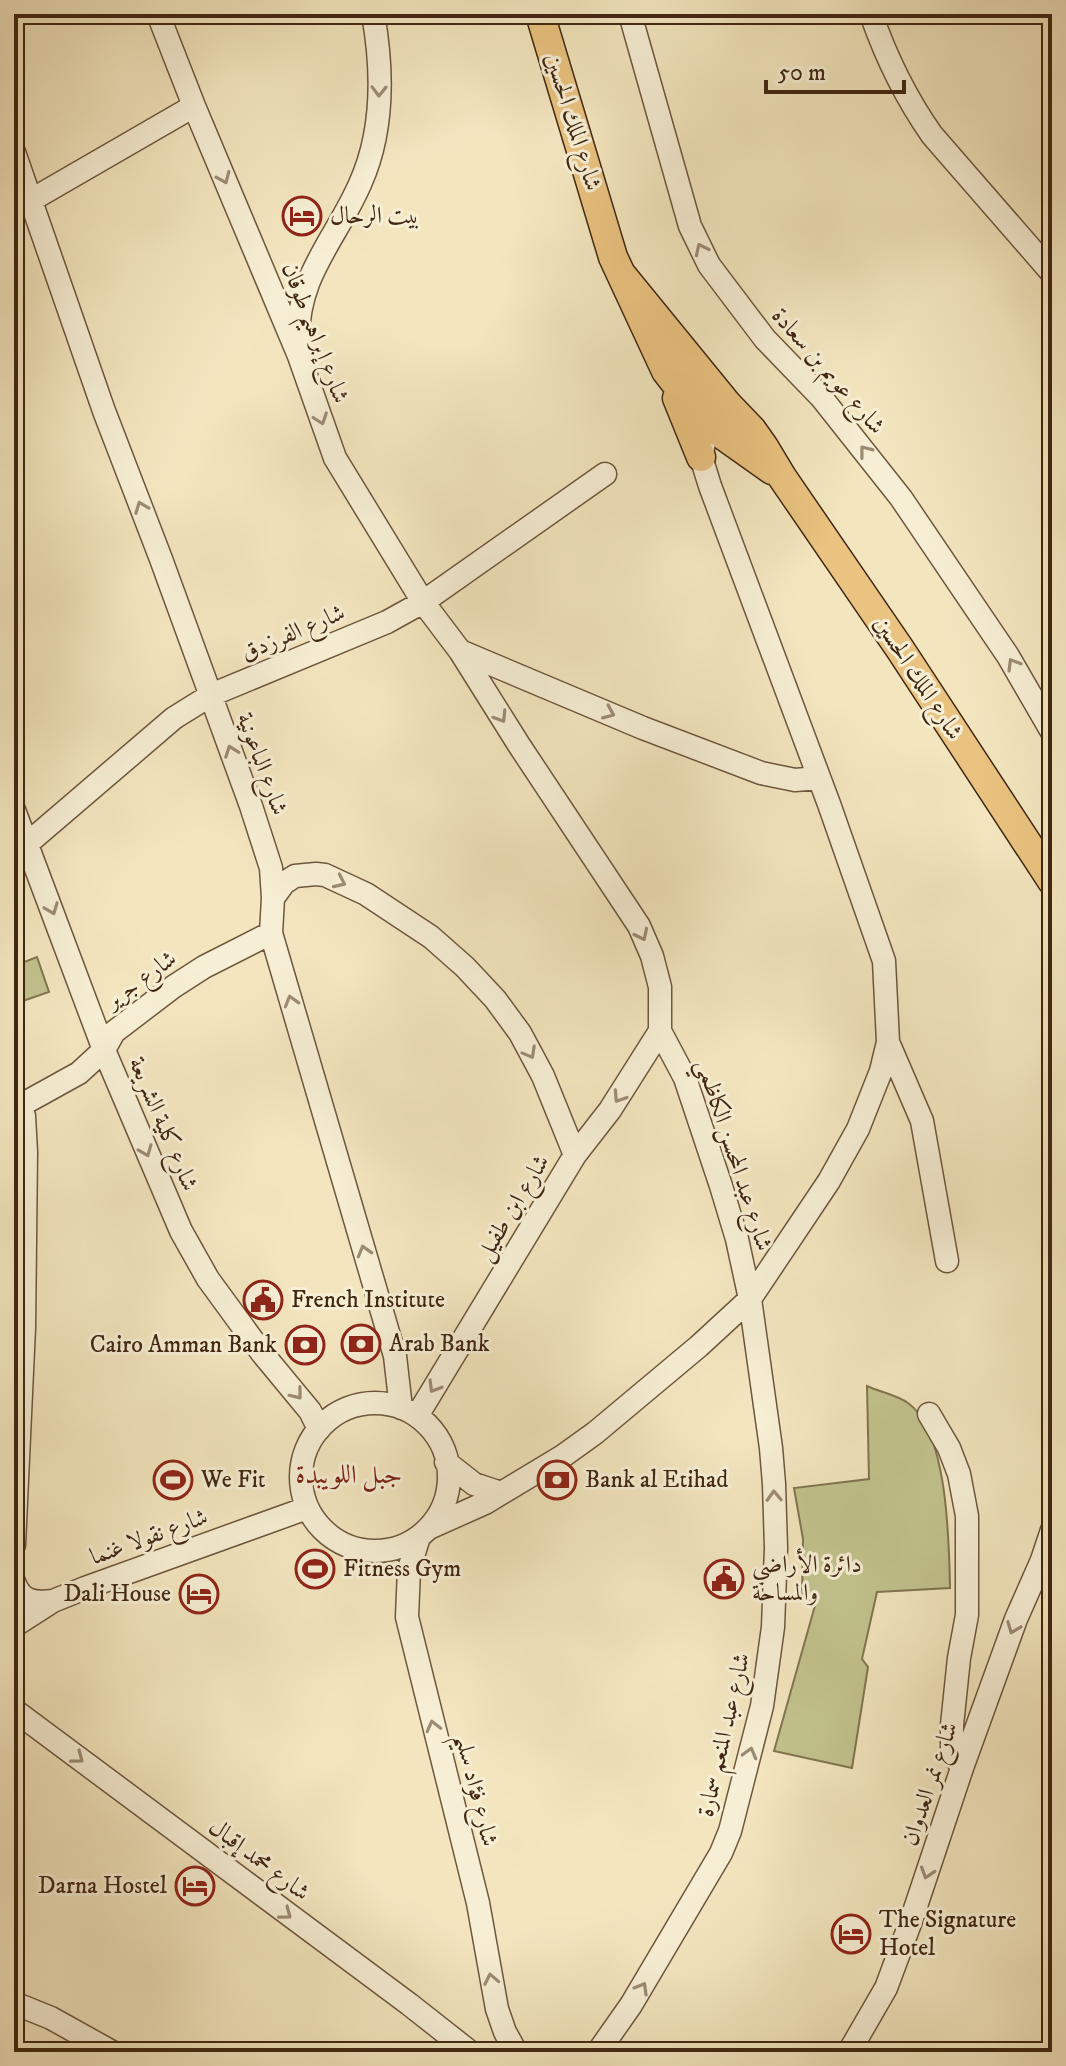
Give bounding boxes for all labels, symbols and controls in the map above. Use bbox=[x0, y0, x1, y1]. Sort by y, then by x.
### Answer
scale bar bbox=[766, 44, 904, 94]
street label: شارع الملك الحسين bbox=[534, 50, 608, 196]
text: 50 m bbox=[778, 58, 826, 88]
one-way arrow bbox=[370, 85, 388, 98]
one-way arrow bbox=[214, 170, 231, 184]
hotel icon: بيت الرحال bbox=[281, 195, 323, 237]
place label: بيت الرحال bbox=[330, 201, 420, 231]
one-way arrow bbox=[695, 243, 711, 258]
street label: شارع إبراهيم طوقان bbox=[267, 258, 356, 410]
street label: شارع عويم بن سعادة bbox=[761, 301, 891, 444]
one-way arrow bbox=[311, 411, 328, 425]
one-way arrow bbox=[860, 445, 874, 460]
one-way arrow bbox=[134, 501, 151, 515]
street label: شارع الفرزدق bbox=[236, 598, 351, 672]
street label: شارع الملك الحسين bbox=[863, 610, 969, 748]
one-way arrow bbox=[1007, 658, 1023, 673]
one-way arrow bbox=[601, 704, 615, 720]
one-way arrow bbox=[492, 708, 507, 723]
street label: شارع الباعونية bbox=[226, 709, 294, 821]
one-way arrow bbox=[224, 745, 240, 759]
one-way arrow bbox=[332, 872, 346, 888]
one-way arrow bbox=[42, 901, 59, 915]
one-way arrow bbox=[632, 926, 648, 941]
street label: شارع جرير bbox=[97, 944, 185, 1021]
one-way arrow bbox=[284, 995, 300, 1009]
one-way arrow bbox=[521, 1044, 536, 1059]
street label: شارع كلية الشريعة bbox=[118, 1052, 205, 1197]
street label: شارع عبد المحسن الكاظمي bbox=[682, 1055, 779, 1257]
one-way arrow bbox=[613, 1088, 628, 1103]
one-way arrow bbox=[136, 1143, 153, 1157]
street label: شارع ابن طفيل bbox=[469, 1149, 560, 1269]
one-way arrow bbox=[357, 1244, 374, 1258]
public building icon: French Institute bbox=[242, 1279, 284, 1321]
place label: French Institute bbox=[291, 1285, 445, 1315]
bank icon: Arab Bank bbox=[340, 1323, 382, 1365]
bank icon: Cairo Amman Bank bbox=[284, 1324, 326, 1366]
place label: Arab Bank bbox=[389, 1329, 490, 1359]
place label: Cairo Amman Bank bbox=[90, 1330, 277, 1360]
one-way arrow bbox=[428, 1378, 444, 1393]
one-way arrow bbox=[287, 1385, 302, 1399]
sports icon: We Fit bbox=[152, 1459, 194, 1501]
district label: جبل اللويبدة bbox=[296, 1459, 402, 1492]
bank icon: Bank al Etihad bbox=[536, 1459, 578, 1501]
place label: We Fit bbox=[200, 1465, 266, 1495]
place label: Bank al Etihad bbox=[585, 1465, 728, 1495]
one-way arrow bbox=[766, 1489, 783, 1502]
street label: شارع نقولا غنما bbox=[86, 1502, 213, 1576]
sports icon: Fitness Gym bbox=[294, 1548, 336, 1590]
place label: دائرة الأراضي والمساحة bbox=[752, 1548, 862, 1608]
place label: Fitness Gym bbox=[343, 1554, 461, 1584]
public building icon: دائرة الأراضي والمساحة bbox=[703, 1558, 745, 1600]
hotel icon: Dali House bbox=[178, 1573, 220, 1615]
place label: Dali House bbox=[63, 1579, 171, 1609]
one-way arrow bbox=[1006, 1620, 1023, 1634]
street label: شارع عبد المنعم سمارة bbox=[691, 1650, 763, 1821]
street label: شارع نمر العدوان bbox=[895, 1718, 969, 1851]
one-way arrow bbox=[426, 1719, 443, 1733]
street label: شارع فؤاد سليم bbox=[440, 1731, 504, 1851]
one-way arrow bbox=[740, 1747, 757, 1761]
one-way arrow bbox=[69, 1748, 84, 1762]
street label: شارع محمد إقبال bbox=[200, 1812, 316, 1911]
hotel icon: Darna Hostel bbox=[174, 1865, 216, 1907]
one-way arrow bbox=[921, 1866, 937, 1880]
place label: Darna Hostel bbox=[38, 1871, 168, 1901]
one-way arrow bbox=[278, 1904, 292, 1918]
place label: The Signature Hotel bbox=[879, 1905, 1016, 1963]
hotel icon: The Signature Hotel bbox=[830, 1913, 872, 1955]
one-way arrow bbox=[483, 1973, 500, 1986]
one-way arrow bbox=[632, 1982, 648, 1996]

